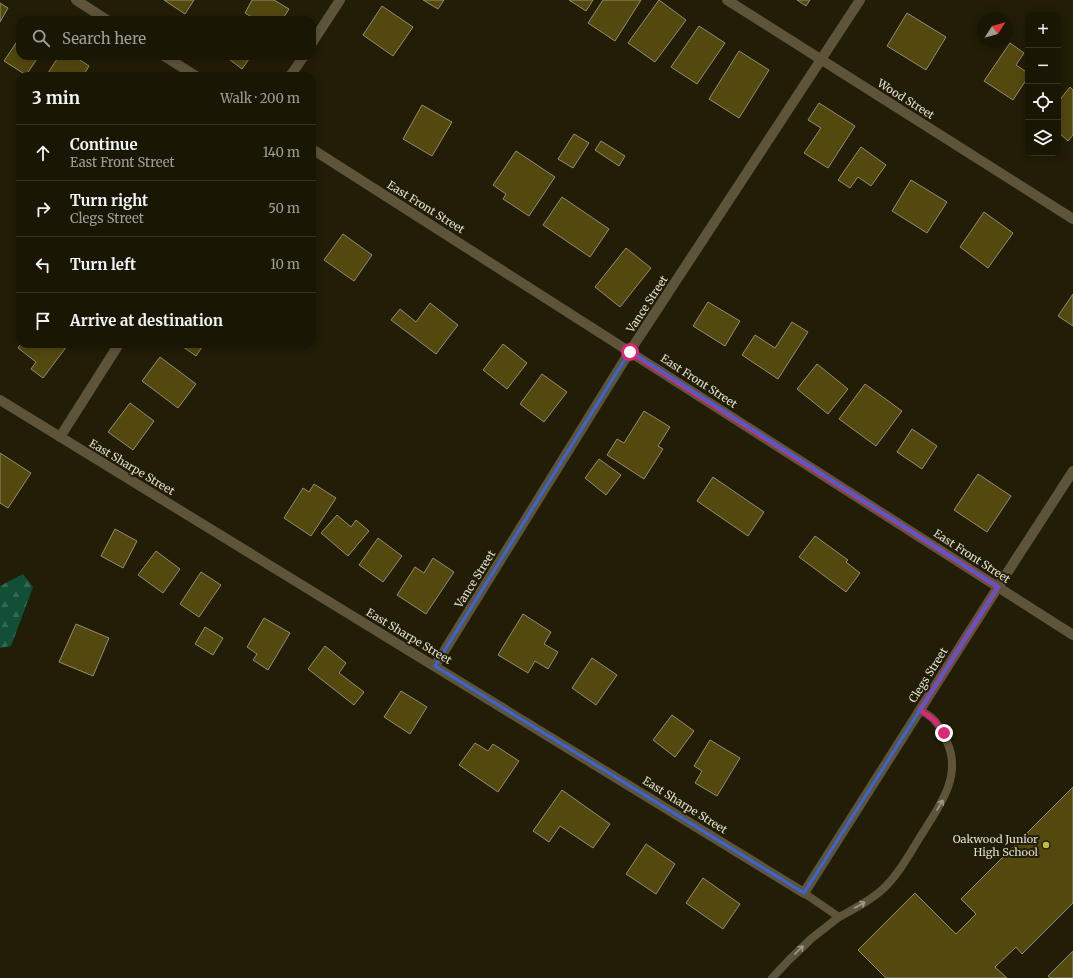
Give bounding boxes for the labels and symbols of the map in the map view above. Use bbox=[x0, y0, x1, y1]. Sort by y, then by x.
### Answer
north arrow bbox=[977, 12, 1013, 48]
street label: Wood Street bbox=[874, 75, 938, 122]
street label: East Front Street bbox=[385, 178, 468, 237]
street label: Vance Street bbox=[623, 272, 671, 336]
route start bbox=[621, 343, 639, 361]
street label: East Front Street bbox=[658, 351, 741, 411]
street label: East Sharpe Street bbox=[87, 436, 178, 498]
street label: East Front Street bbox=[931, 526, 1014, 586]
street label: Vance Street bbox=[451, 547, 499, 611]
street label: East Sharpe Street bbox=[364, 605, 455, 667]
street label: Clegs Street bbox=[906, 644, 951, 705]
route end bbox=[935, 724, 953, 742]
street label: East Sharpe Street bbox=[640, 773, 730, 837]
one-way arrow bbox=[936, 799, 944, 811]
place label: Oakwood Junior High School bbox=[953, 832, 1039, 859]
marker: Oakwood Junior High School bbox=[1041, 840, 1051, 850]
one-way arrow bbox=[854, 901, 866, 909]
one-way arrow bbox=[794, 945, 804, 954]

